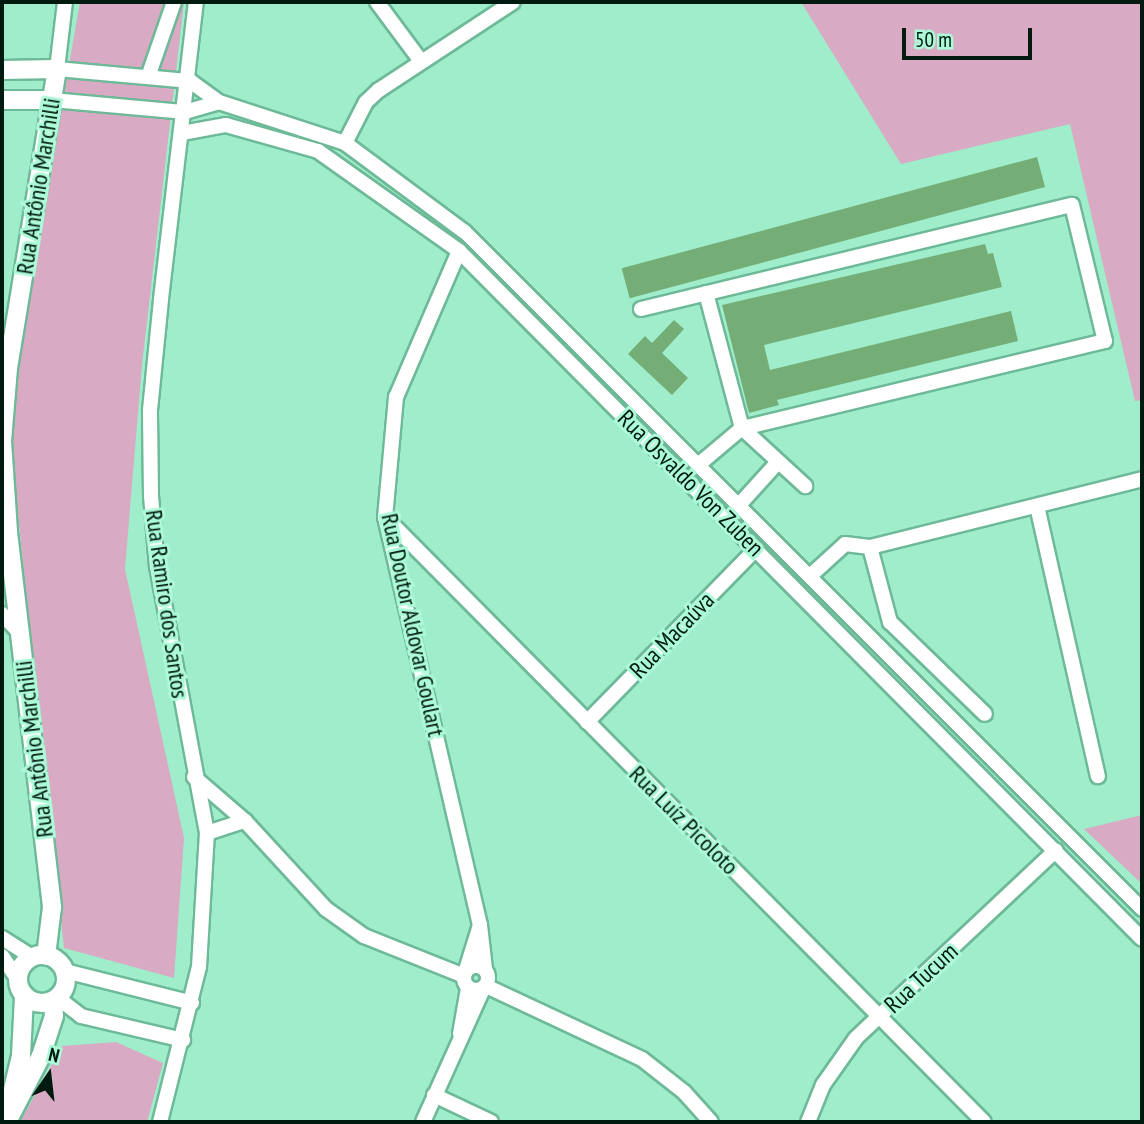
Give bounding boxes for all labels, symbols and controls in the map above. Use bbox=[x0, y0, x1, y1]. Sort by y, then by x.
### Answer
scale bar bbox=[906, 14, 1036, 58]
text: 50 m bbox=[915, 26, 952, 53]
street label: Rua Antônio Marchilli bbox=[10, 96, 66, 276]
street label: Rua Osvaldo Von Zuben bbox=[612, 404, 770, 562]
street label: Rua Ramiro dos Santos bbox=[140, 508, 194, 700]
street label: Rua Doutor Aldovar Goulart bbox=[375, 510, 451, 740]
street label: Rua Macaúva bbox=[624, 586, 720, 684]
street label: Rua Antônio Marchilli bbox=[9, 659, 59, 839]
street label: Rua Luíz Picoloto bbox=[623, 759, 745, 881]
street label: Rua Tucum bbox=[878, 937, 964, 1019]
north arrow bbox=[14, 1040, 84, 1110]
text: N bbox=[46, 1042, 62, 1068]

